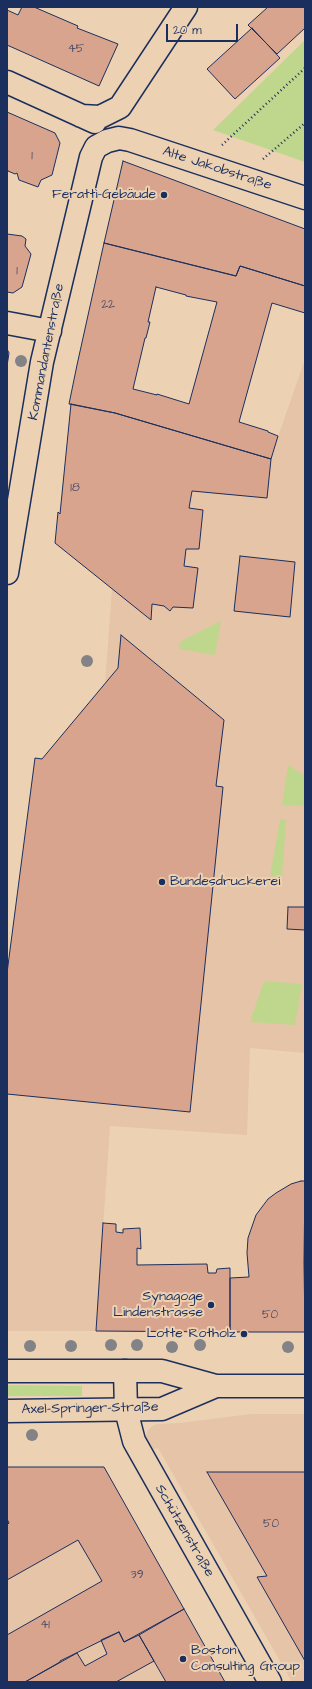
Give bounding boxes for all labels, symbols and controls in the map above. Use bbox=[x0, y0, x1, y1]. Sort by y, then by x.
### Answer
scale bar bbox=[168, 16, 240, 42]
text: 20 m bbox=[173, 22, 202, 39]
house number: 45 bbox=[68, 42, 84, 56]
street label: Alte Jakobstraße bbox=[160, 143, 274, 195]
house number: 1 bbox=[31, 149, 33, 163]
place label: Feratti-Gebäude bbox=[52, 187, 156, 203]
marker: Feratti-Gebäude bbox=[159, 190, 169, 200]
house number: 1 bbox=[16, 264, 18, 278]
street label: Kommandantenstraße bbox=[26, 282, 68, 422]
house number: 22 bbox=[101, 298, 115, 312]
house number: 18 bbox=[70, 481, 80, 495]
place label: Bundesdruckerei bbox=[170, 874, 280, 890]
marker: Bundesdruckerei bbox=[157, 877, 167, 887]
place label: Synagoge Lindenstrasse bbox=[113, 1289, 203, 1322]
marker: Synagoge Lindenstrasse bbox=[206, 1300, 216, 1310]
house number: 50 bbox=[262, 1308, 278, 1322]
place label: Lotte Rotholz bbox=[146, 1326, 236, 1342]
marker: Lotte Rotholz bbox=[239, 1329, 249, 1339]
street label: Axel-Springer-Straße bbox=[21, 1399, 159, 1419]
street label: Schützenstraße bbox=[151, 1482, 217, 1580]
house number: 50 bbox=[263, 1517, 279, 1531]
house number: 39 bbox=[131, 1568, 143, 1582]
house number: 41 bbox=[40, 1618, 50, 1632]
place label: Boston Consulting Group bbox=[191, 1643, 300, 1676]
marker: Boston Consulting Group bbox=[178, 1654, 188, 1664]

